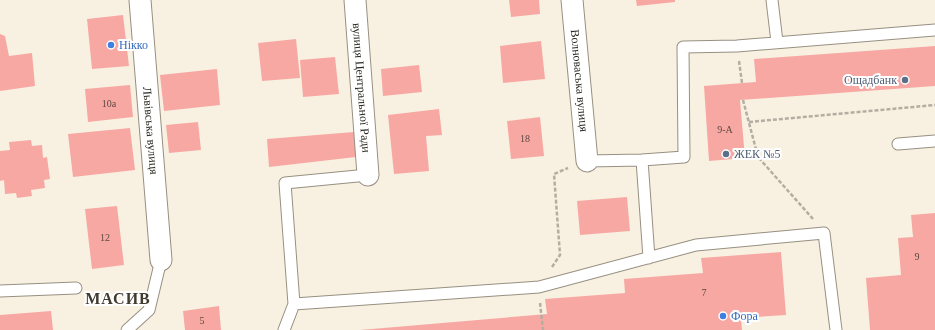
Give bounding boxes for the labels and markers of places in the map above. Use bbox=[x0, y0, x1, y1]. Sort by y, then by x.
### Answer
place label: Нікко bbox=[119, 38, 148, 52]
marker: Нікко bbox=[106, 40, 116, 50]
place label: Ощадбанк bbox=[844, 73, 897, 87]
marker: Ощадбанк bbox=[900, 75, 910, 85]
place label: ЖЕК №5 bbox=[734, 147, 781, 161]
marker: ЖЕК №5 bbox=[721, 149, 731, 159]
place label: Фора bbox=[731, 309, 758, 323]
marker: Фора bbox=[718, 311, 728, 321]

